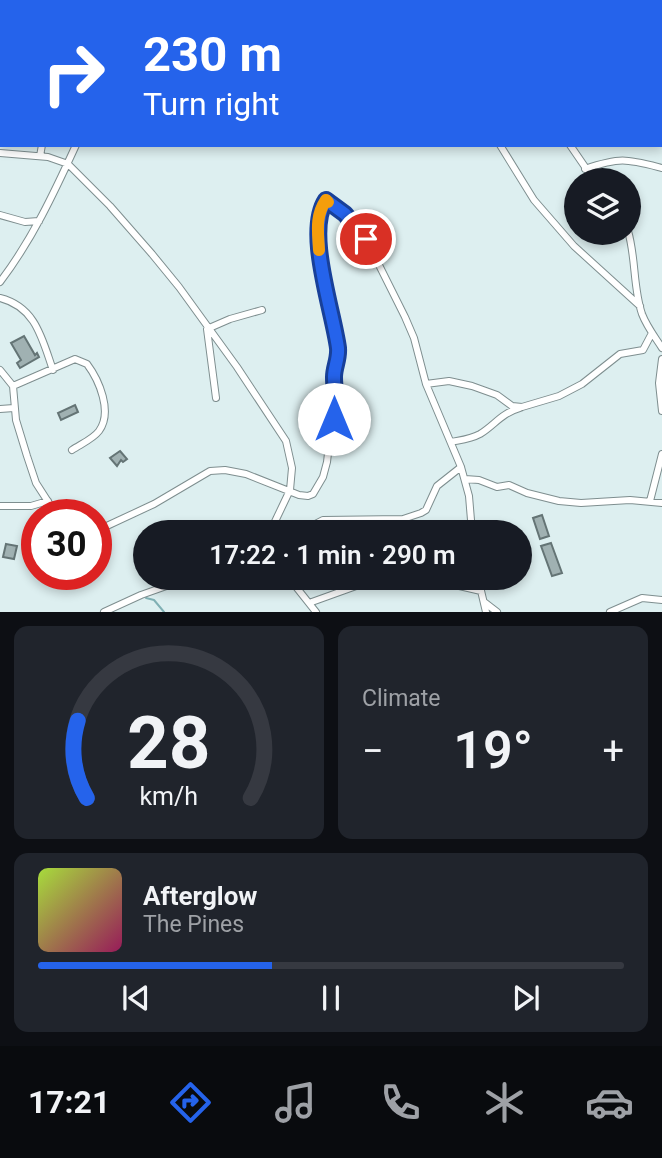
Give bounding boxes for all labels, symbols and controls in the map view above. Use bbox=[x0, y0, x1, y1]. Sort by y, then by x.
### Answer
text: 230 m bbox=[143, 26, 282, 83]
icon: right bbox=[28, 28, 119, 119]
text: Turn right bbox=[143, 85, 279, 123]
map controls bbox=[564, 168, 641, 245]
button: layers bbox=[564, 168, 641, 245]
pin bbox=[336, 209, 396, 269]
icon: arrive bbox=[347, 220, 385, 258]
position arrow bbox=[297, 382, 371, 456]
speed limit sign: 30 bbox=[21, 499, 112, 590]
text: 17:22 · 1 min · 290 m bbox=[209, 540, 456, 570]
text: Climate bbox=[362, 685, 441, 712]
text: 28 bbox=[127, 701, 211, 787]
text: 19° bbox=[453, 720, 533, 781]
text: − bbox=[362, 729, 384, 773]
text: + bbox=[602, 729, 624, 773]
text: km/h bbox=[140, 782, 198, 811]
text: Afterglow bbox=[143, 881, 257, 911]
text: The Pines bbox=[143, 911, 244, 938]
icon: previous bbox=[117, 979, 155, 1017]
icon: pause bbox=[312, 979, 350, 1017]
icon: next bbox=[507, 979, 545, 1017]
icon: directions bbox=[166, 1078, 215, 1127]
icon: music bbox=[271, 1078, 320, 1127]
icon: phone bbox=[376, 1078, 425, 1127]
icon: climate bbox=[480, 1078, 529, 1127]
icon: car bbox=[585, 1078, 634, 1127]
text: 17:21 bbox=[28, 1083, 110, 1121]

